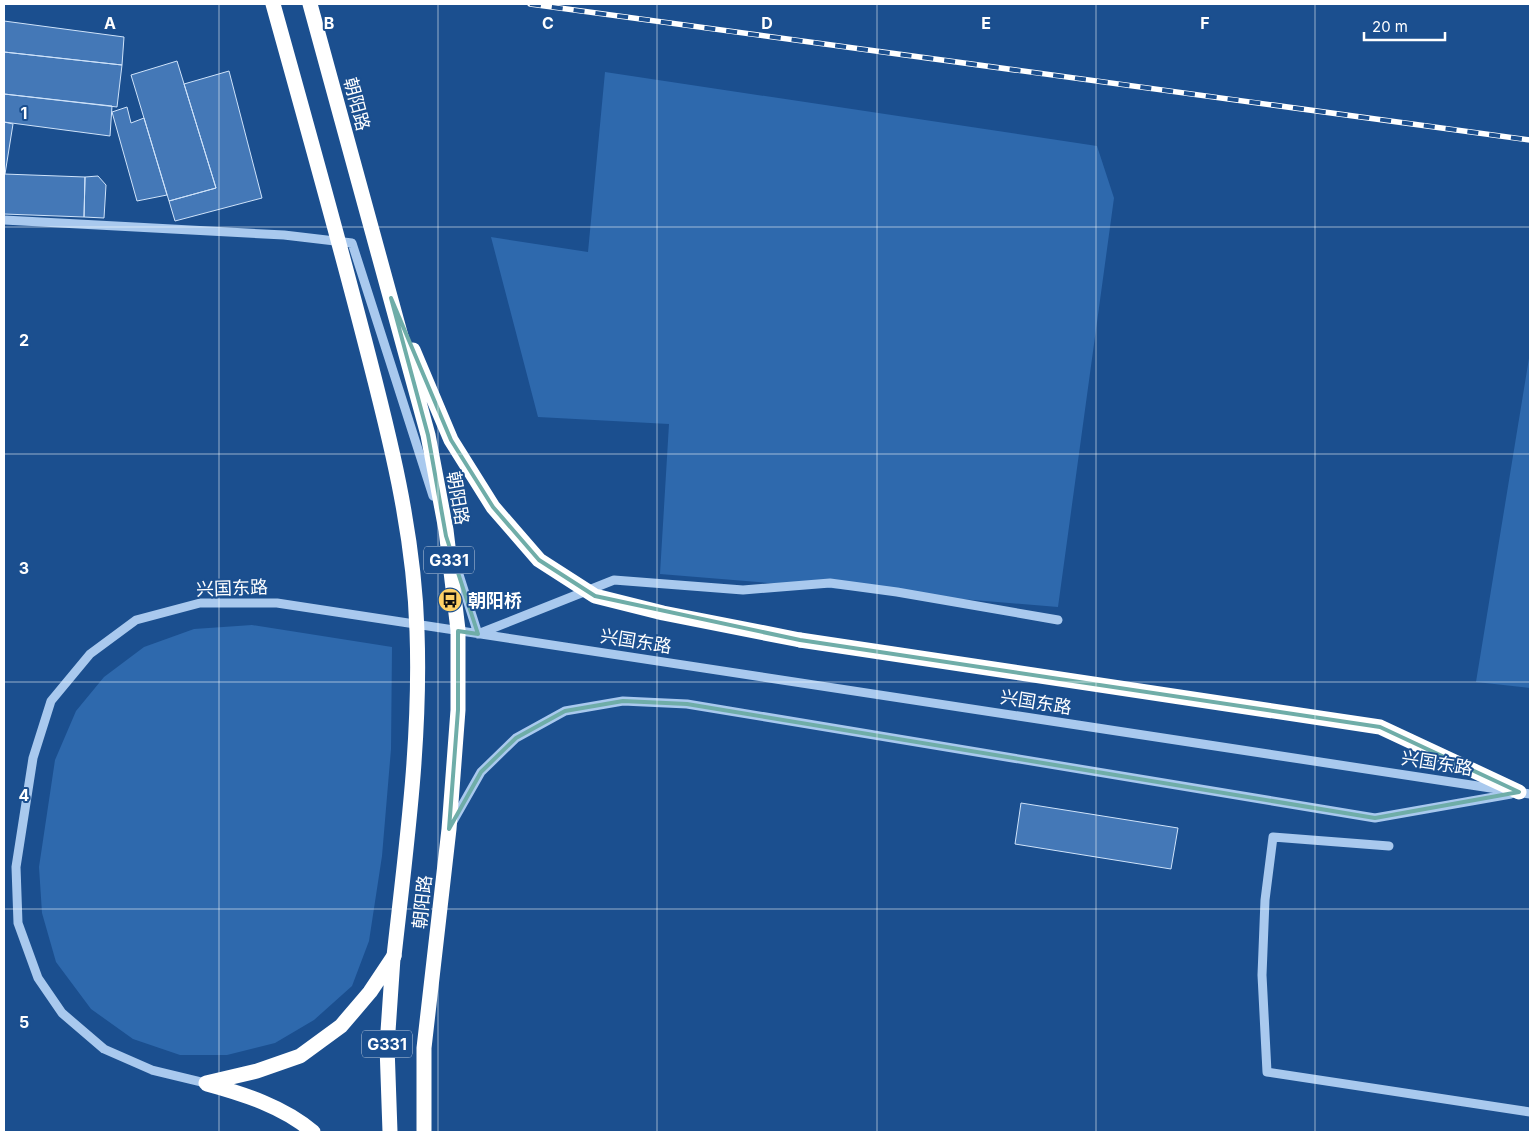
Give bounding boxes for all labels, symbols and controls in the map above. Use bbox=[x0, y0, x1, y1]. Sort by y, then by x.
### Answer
scale bar bbox=[1364, 10, 1445, 42]
text: A bbox=[104, 13, 116, 33]
text: B bbox=[324, 13, 334, 33]
text: C bbox=[542, 13, 554, 33]
text: D bbox=[761, 13, 773, 33]
text: E bbox=[981, 13, 991, 33]
text: F bbox=[1200, 13, 1210, 33]
text: 20 m bbox=[1372, 17, 1408, 36]
street label: 朝阳路 bbox=[340, 75, 374, 133]
text: 1 bbox=[21, 103, 27, 123]
text: 2 bbox=[19, 330, 29, 350]
street label: 朝阳路 bbox=[443, 470, 473, 526]
road number: G331 bbox=[424, 546, 474, 574]
text: 3 bbox=[19, 558, 29, 578]
street label: 兴国东路 bbox=[196, 576, 268, 600]
bus stop icon: 朝阳桥 bbox=[437, 587, 463, 613]
place label: 朝阳桥 bbox=[468, 590, 522, 611]
street label: 兴国东路 bbox=[599, 625, 673, 657]
street label: 兴国东路 bbox=[999, 686, 1073, 718]
street label: 兴国东路 bbox=[1400, 747, 1474, 779]
text: 4 bbox=[19, 785, 30, 805]
street label: 朝阳路 bbox=[409, 874, 435, 930]
text: 5 bbox=[19, 1012, 29, 1032]
road number: G331 bbox=[362, 1030, 412, 1058]

